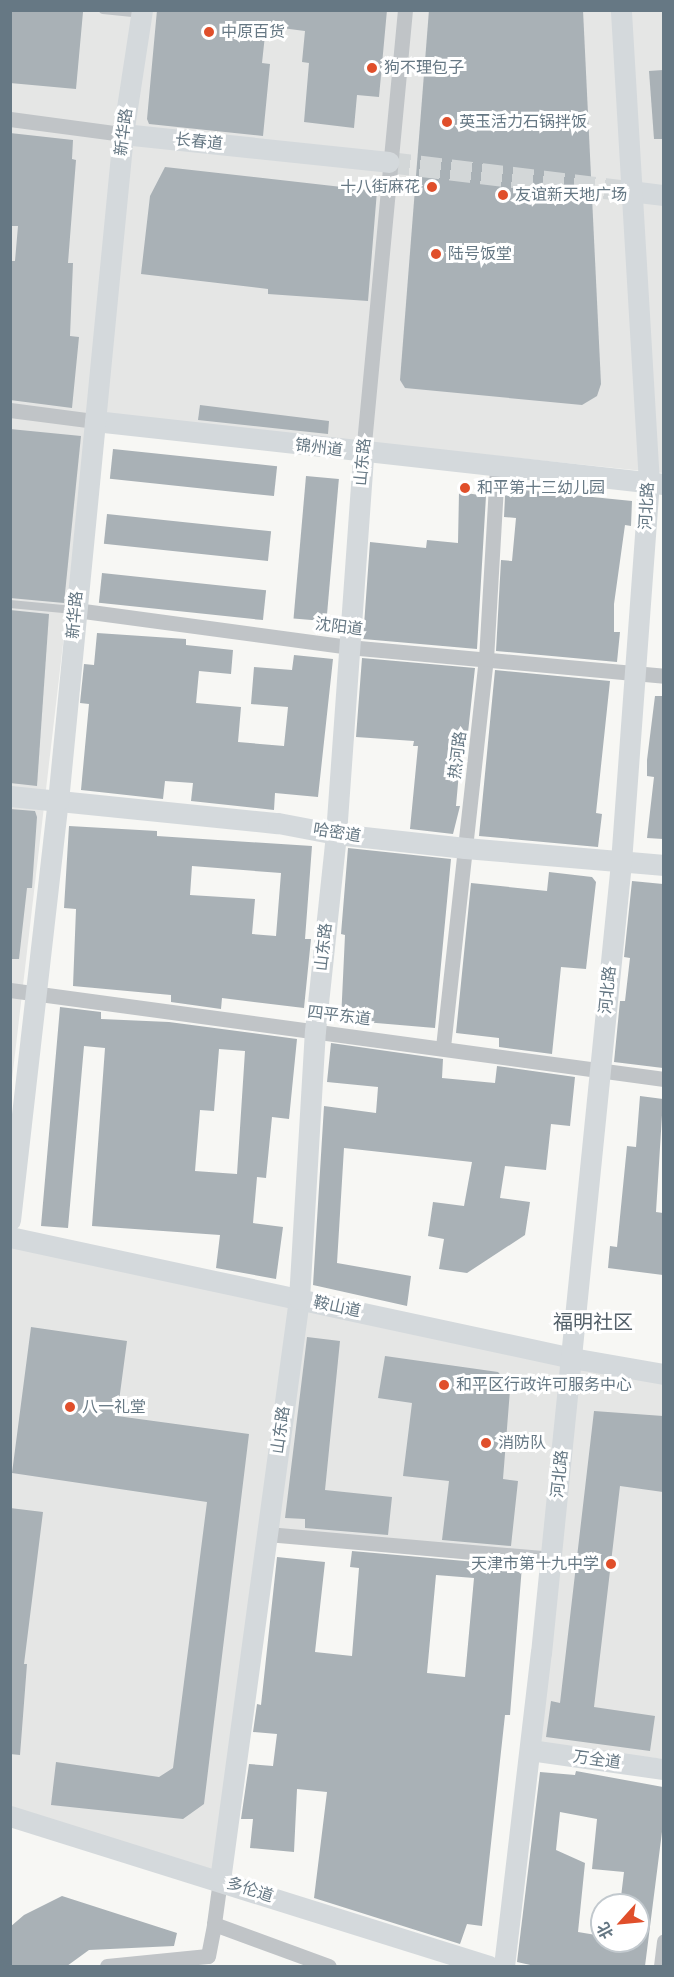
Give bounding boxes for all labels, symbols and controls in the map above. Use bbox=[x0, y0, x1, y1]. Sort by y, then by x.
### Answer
place label: 中原百货 bbox=[221, 22, 285, 42]
marker: 中原百货 bbox=[202, 25, 216, 39]
place label: 狗不理包子 bbox=[384, 58, 464, 78]
marker: 狗不理包子 bbox=[365, 61, 379, 75]
street label: 新华路 bbox=[112, 107, 136, 157]
place label: 英玉活力石锅拌饭 bbox=[459, 112, 587, 132]
marker: 英玉活力石锅拌饭 bbox=[440, 115, 454, 129]
street label: 长春道 bbox=[174, 130, 224, 154]
place label: 十八街麻花 bbox=[340, 177, 420, 197]
marker: 十八街麻花 bbox=[425, 180, 439, 194]
place label: 友谊新天地广场 bbox=[515, 185, 627, 205]
marker: 友谊新天地广场 bbox=[496, 188, 510, 202]
place label: 陆号饭堂 bbox=[448, 244, 512, 264]
marker: 陆号饭堂 bbox=[429, 247, 443, 261]
street label: 锦州道 bbox=[294, 436, 344, 460]
street label: 山东路 bbox=[351, 437, 375, 487]
place label: 和平第十三幼儿园 bbox=[477, 478, 605, 498]
marker: 和平第十三幼儿园 bbox=[458, 481, 472, 495]
street label: 河北路 bbox=[636, 482, 658, 530]
street label: 新华路 bbox=[63, 590, 87, 640]
street label: 沈阳道 bbox=[314, 615, 364, 639]
street label: 热河路 bbox=[446, 730, 470, 780]
street label: 哈密道 bbox=[312, 820, 362, 846]
street label: 山东路 bbox=[312, 922, 336, 972]
street label: 河北路 bbox=[596, 965, 620, 1015]
street label: 四平东道 bbox=[306, 1003, 372, 1029]
street label: 鞍山道 bbox=[312, 1293, 362, 1321]
district label: 福明社区 bbox=[553, 1310, 633, 1334]
place label: 和平区行政许可服务中心 bbox=[456, 1375, 632, 1395]
marker: 和平区行政许可服务中心 bbox=[437, 1378, 451, 1392]
place label: 八一礼堂 bbox=[82, 1397, 146, 1417]
marker: 八一礼堂 bbox=[63, 1400, 77, 1414]
street label: 山东路 bbox=[268, 1405, 294, 1455]
place label: 消防队 bbox=[498, 1433, 546, 1453]
marker: 消防队 bbox=[479, 1436, 493, 1450]
street label: 河北路 bbox=[548, 1449, 572, 1499]
place label: 天津市第十九中学 bbox=[471, 1554, 599, 1574]
marker: 天津市第十九中学 bbox=[604, 1557, 618, 1571]
street label: 万全道 bbox=[572, 1747, 622, 1773]
street label: 多伦道 bbox=[224, 1873, 276, 1907]
north arrow bbox=[590, 1893, 650, 1953]
text: 北 bbox=[593, 1919, 617, 1942]

